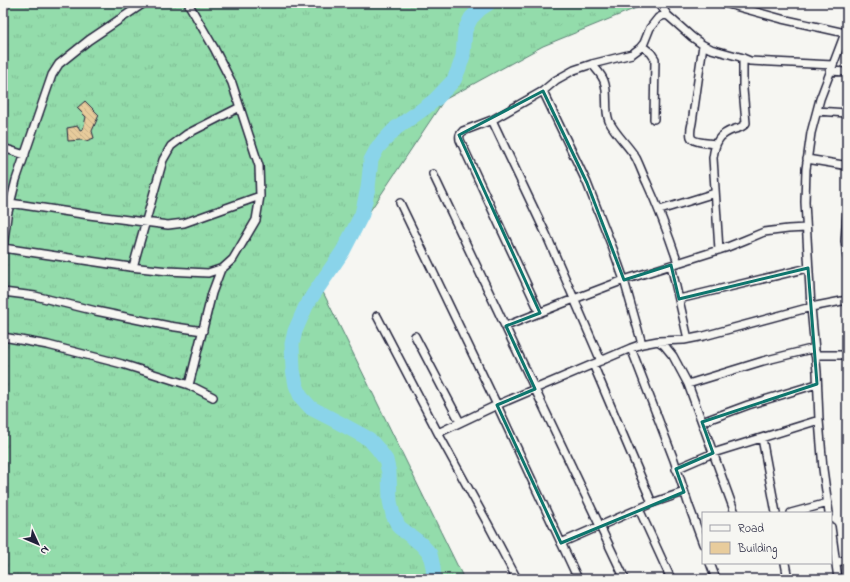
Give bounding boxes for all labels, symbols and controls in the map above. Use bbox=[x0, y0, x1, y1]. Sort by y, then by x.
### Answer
legend bbox=[702, 512, 832, 564]
text: Road bbox=[738, 520, 764, 538]
north arrow bbox=[18, 524, 58, 564]
text: Building bbox=[737, 540, 777, 559]
text: N bbox=[36, 542, 53, 558]

